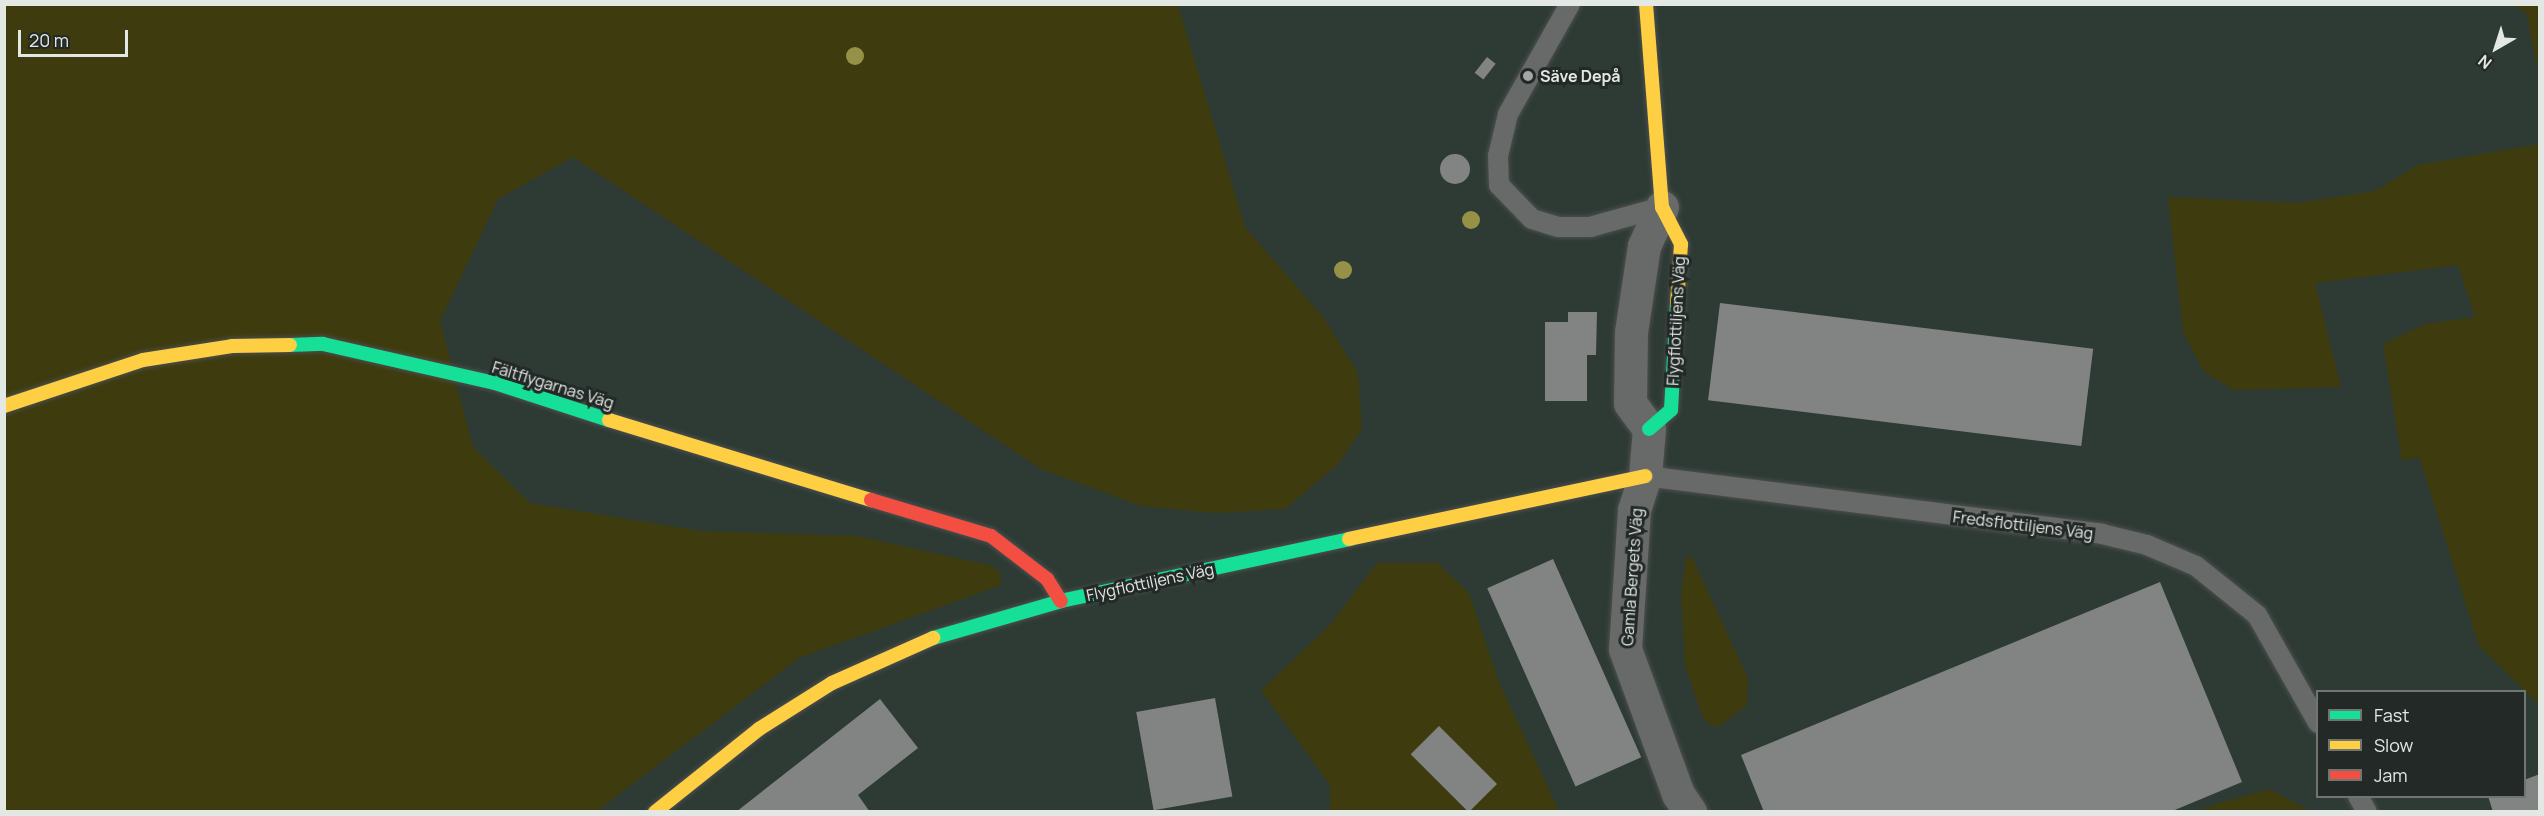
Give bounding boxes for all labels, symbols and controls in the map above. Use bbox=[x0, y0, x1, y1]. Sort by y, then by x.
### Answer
scale bar bbox=[21, 18, 130, 56]
north arrow bbox=[2466, 18, 2526, 78]
text: 20 m bbox=[29, 28, 69, 52]
text: N bbox=[2473, 50, 2496, 74]
place label: Säve Depå bbox=[1540, 66, 1620, 86]
marker: Säve Depå bbox=[1521, 69, 1535, 83]
street label: Flygflottiljens Väg bbox=[1663, 256, 1689, 386]
street label: Fältflygarnas Väg bbox=[490, 357, 616, 413]
street label: Gamla Bergets Väg bbox=[1618, 507, 1646, 647]
street label: Fredsflottiljens Väg bbox=[1952, 507, 2094, 543]
street label: Flygflottiljens Väg bbox=[1085, 559, 1215, 605]
legend bbox=[2316, 690, 2526, 798]
text: Fast bbox=[2374, 703, 2409, 727]
text: Slow bbox=[2374, 733, 2413, 757]
text: Jam bbox=[2374, 763, 2408, 787]

